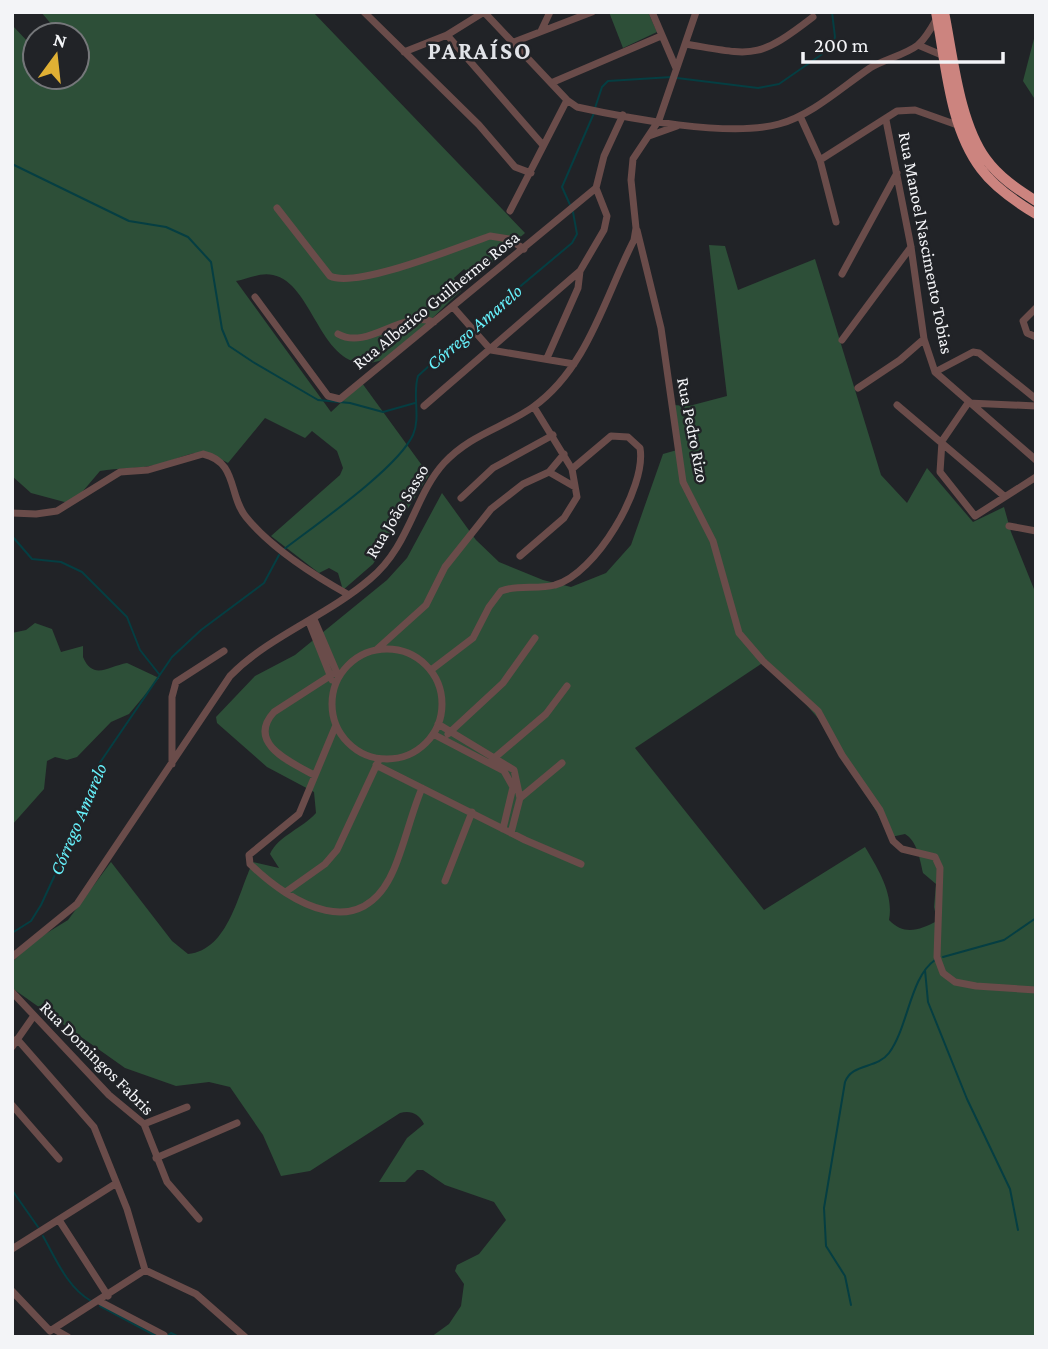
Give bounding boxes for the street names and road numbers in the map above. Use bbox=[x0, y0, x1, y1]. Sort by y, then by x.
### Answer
street label: Rua Manoel Nascimento Tobias bbox=[895, 130, 957, 356]
street label: Rua Alberico Guilherme Rosa bbox=[349, 227, 523, 373]
street label: Rua Pedro Rizo bbox=[673, 376, 713, 484]
street label: Rua João Sasso bbox=[361, 460, 433, 561]
street label: Rua Domingos Fabris bbox=[36, 997, 158, 1119]

